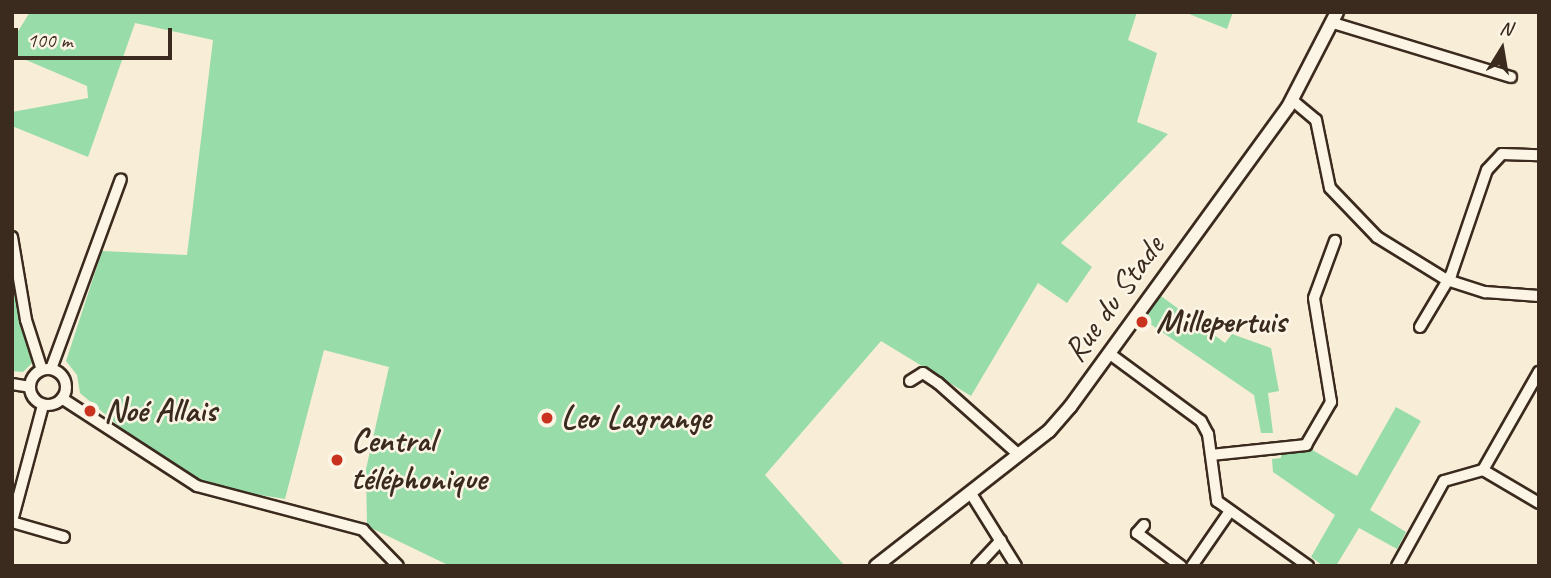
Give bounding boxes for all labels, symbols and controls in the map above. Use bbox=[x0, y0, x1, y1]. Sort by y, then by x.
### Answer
scale bar bbox=[18, 14, 175, 58]
north arrow bbox=[1467, 14, 1537, 84]
text: N bbox=[1498, 15, 1514, 41]
text: 100 m bbox=[27, 27, 72, 53]
street label: Rue du Stade bbox=[1055, 228, 1173, 370]
place label: Millepertuis bbox=[1156, 302, 1286, 342]
marker: Millepertuis bbox=[1134, 314, 1150, 330]
place label: Noé Allais bbox=[104, 391, 216, 431]
place label: Leo Lagrange bbox=[561, 398, 710, 438]
marker: Noé Allais bbox=[82, 403, 98, 419]
marker: Leo Lagrange bbox=[539, 410, 555, 426]
place label: Central téléphonique bbox=[351, 421, 486, 499]
marker: Central téléphonique bbox=[329, 452, 345, 468]

